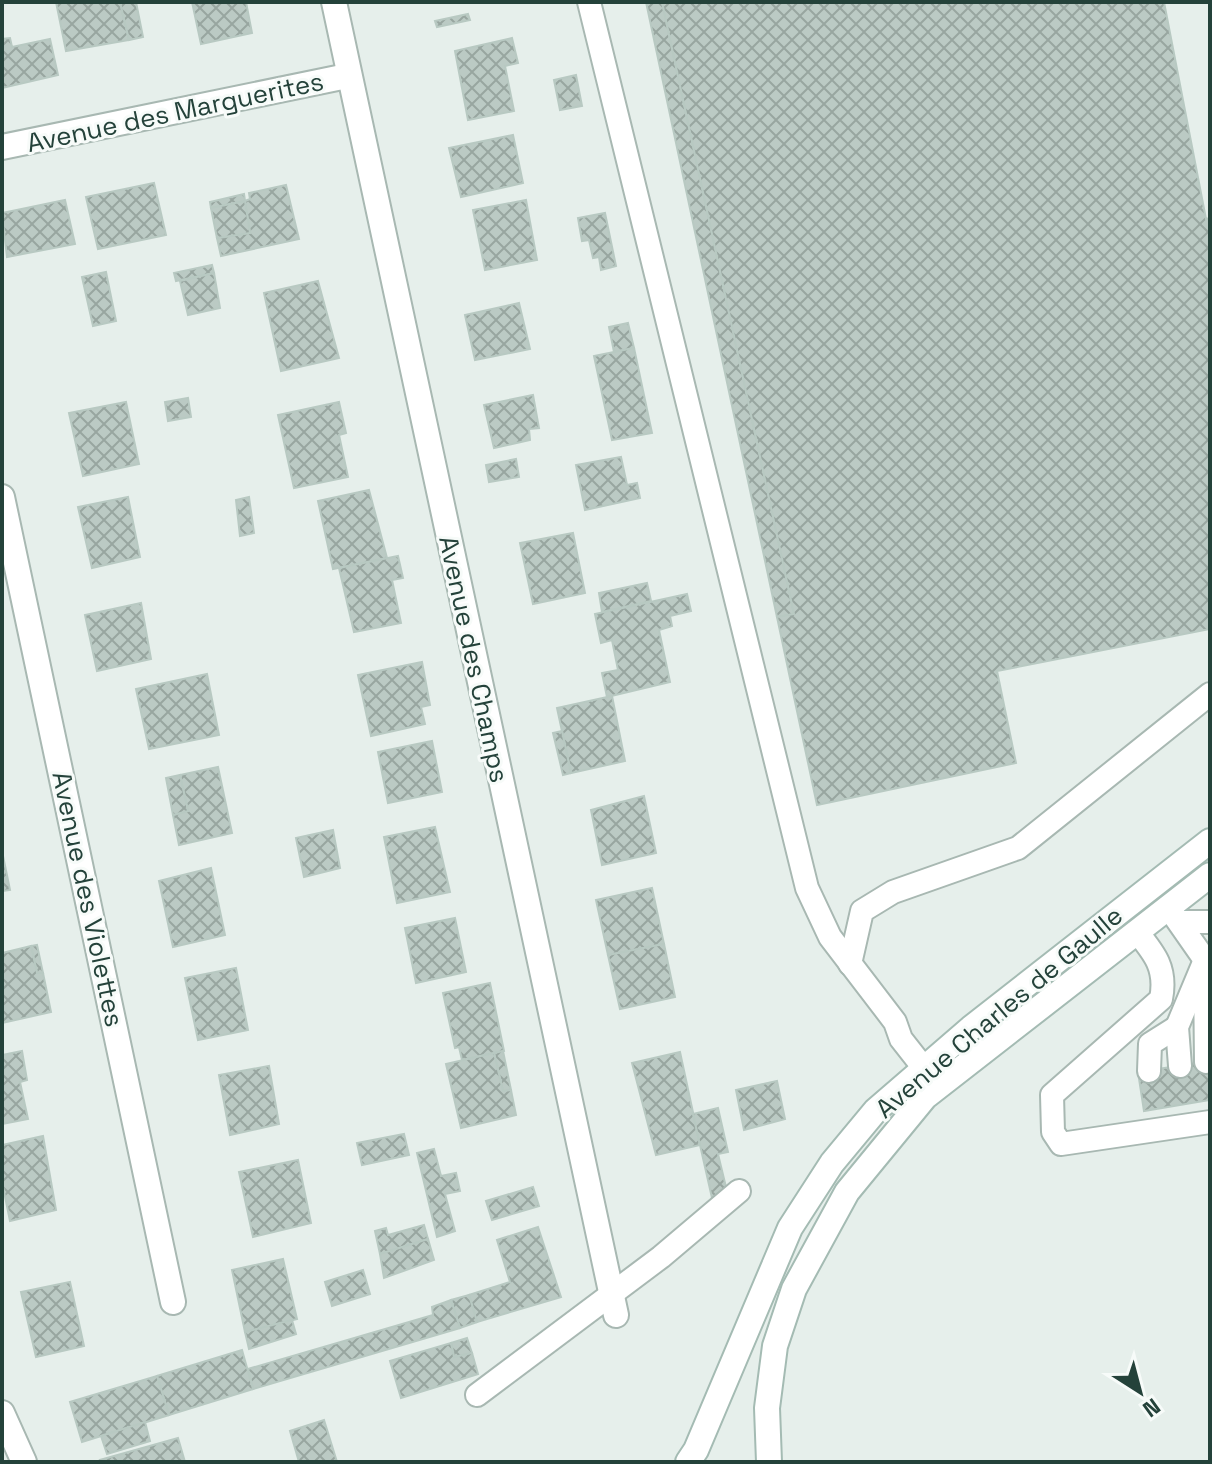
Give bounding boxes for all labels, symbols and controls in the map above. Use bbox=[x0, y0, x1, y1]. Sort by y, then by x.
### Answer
street label: Avenue des Marguerites bbox=[23, 64, 327, 160]
street label: Avenue des Champs bbox=[431, 533, 517, 785]
street label: Avenue des Violettes bbox=[44, 768, 132, 1030]
street label: Avenue Charles de Gaulle bbox=[868, 898, 1130, 1126]
north arrow bbox=[1100, 1352, 1180, 1432]
text: N bbox=[1138, 1393, 1166, 1424]

